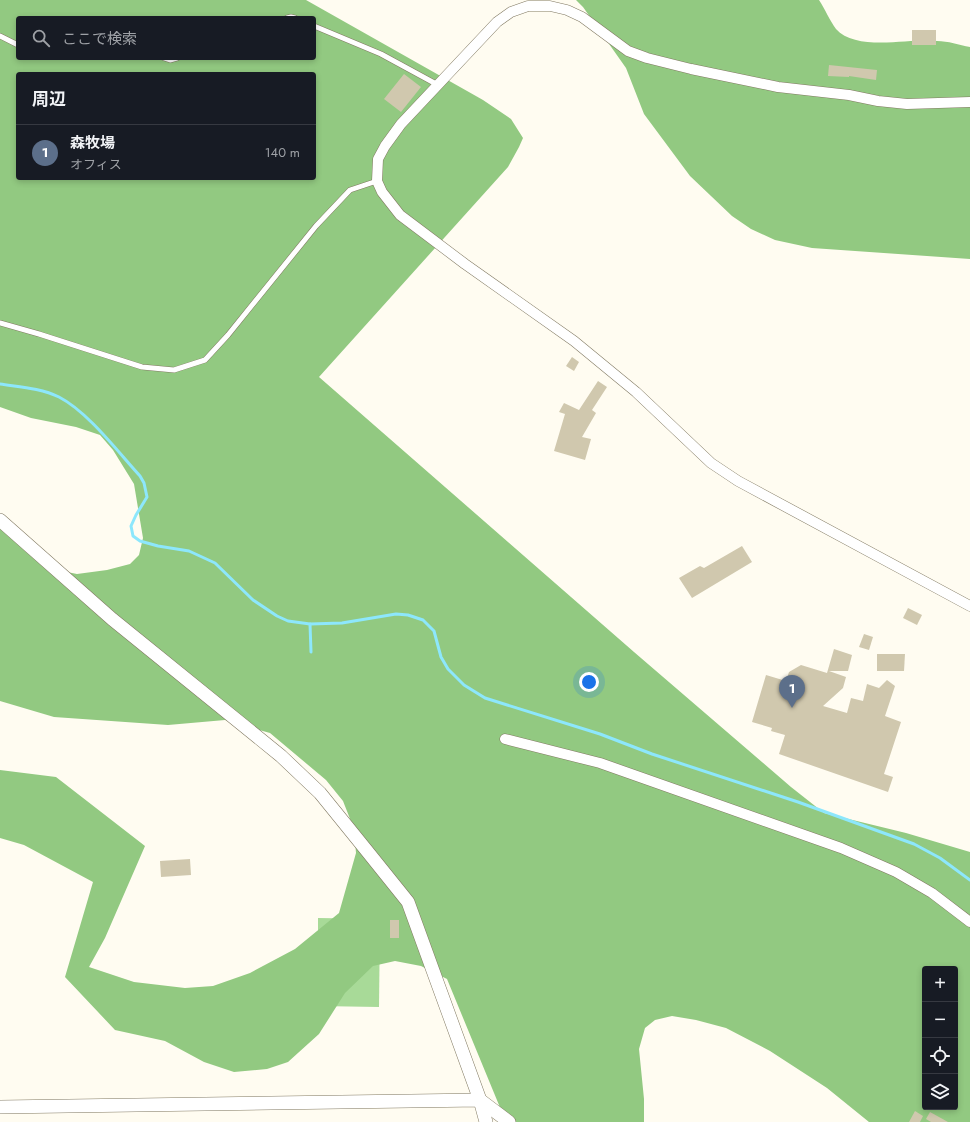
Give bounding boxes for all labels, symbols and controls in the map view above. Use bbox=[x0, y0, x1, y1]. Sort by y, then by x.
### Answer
search box bbox=[16, 16, 316, 60]
icon: search bbox=[30, 27, 52, 49]
text: ここで検索 bbox=[62, 28, 137, 50]
text: 周辺 bbox=[32, 87, 66, 111]
text: 森牧場 bbox=[70, 132, 115, 154]
text: 1 bbox=[42, 143, 48, 162]
text: 140 m bbox=[265, 143, 300, 162]
text: オフィス bbox=[70, 155, 122, 174]
your location bbox=[579, 672, 599, 692]
pin: 1 bbox=[779, 675, 805, 708]
map controls bbox=[922, 966, 958, 1110]
button: + bbox=[922, 966, 958, 1002]
button: − bbox=[922, 1002, 958, 1038]
button: locate bbox=[922, 1038, 958, 1074]
button: layers bbox=[922, 1074, 958, 1110]

